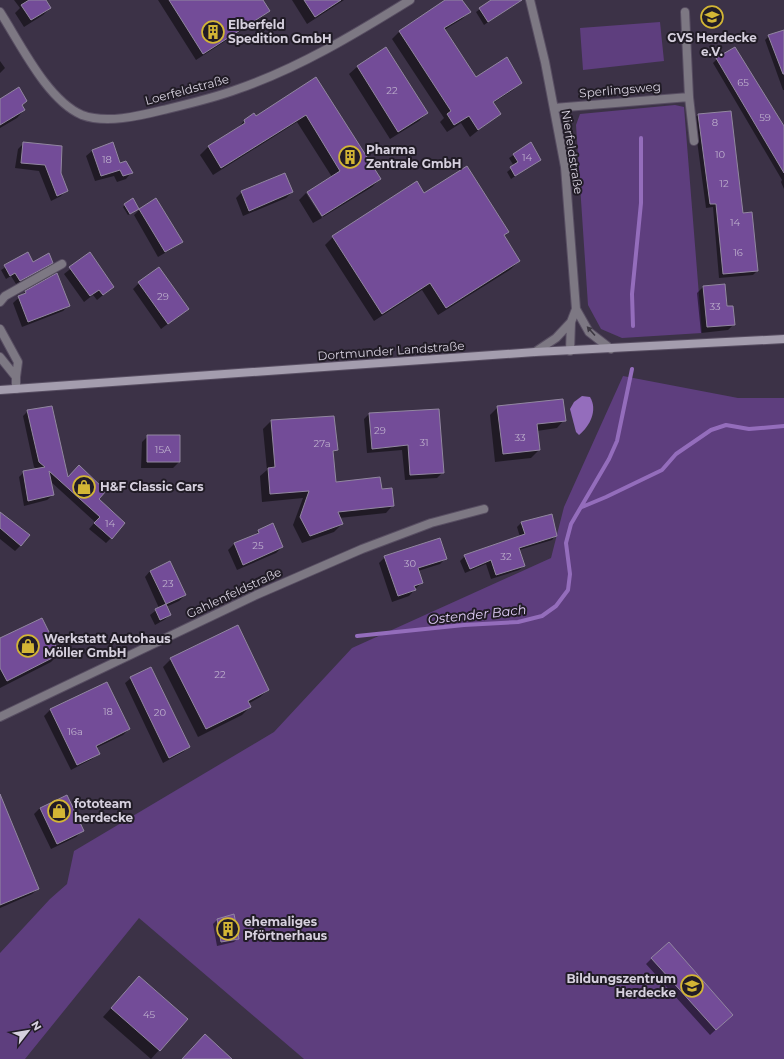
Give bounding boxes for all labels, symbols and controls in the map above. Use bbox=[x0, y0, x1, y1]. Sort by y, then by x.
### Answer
school or university icon: GVS Herdecke e.V. bbox=[699, 4, 725, 30]
place label: Elberfeld Spedition GmbH bbox=[228, 17, 332, 46]
building icon: Elberfeld Spedition GmbH bbox=[200, 19, 226, 45]
place label: GVS Herdecke e.V. bbox=[667, 30, 757, 59]
street label: Loerfeldstraße bbox=[143, 71, 231, 108]
house number: 65 bbox=[737, 76, 749, 89]
street label: Sperlingsweg bbox=[579, 78, 661, 101]
house number: 22 bbox=[386, 84, 398, 97]
street label: Nierfeldstraße bbox=[558, 109, 587, 195]
house number: 59 bbox=[759, 111, 771, 124]
house number: 8 bbox=[712, 116, 718, 129]
place label: Pharma Zentrale GmbH bbox=[366, 142, 462, 171]
building icon: Pharma Zentrale GmbH bbox=[337, 144, 363, 170]
house number: 10 bbox=[715, 148, 725, 161]
house number: 14 bbox=[522, 151, 532, 164]
house number: 18 bbox=[102, 153, 112, 166]
house number: 12 bbox=[719, 177, 729, 190]
house number: 14 bbox=[730, 216, 740, 229]
house number: 16 bbox=[733, 246, 743, 259]
house number: 29 bbox=[157, 290, 169, 303]
house number: 33 bbox=[709, 300, 721, 313]
one-way arrow bbox=[586, 326, 595, 336]
street label: Dortmunder Landstraße bbox=[317, 338, 465, 363]
house number: 29 bbox=[374, 424, 386, 437]
house number: 33 bbox=[514, 431, 526, 444]
house number: 31 bbox=[419, 436, 429, 449]
house number: 27a bbox=[313, 437, 331, 450]
house number: 15A bbox=[155, 443, 172, 456]
shop icon: H&F Classic Cars bbox=[71, 474, 97, 500]
place label: H&F Classic Cars bbox=[100, 479, 204, 494]
house number: 14 bbox=[105, 517, 115, 530]
house number: 25 bbox=[252, 539, 264, 552]
house number: 32 bbox=[500, 550, 512, 563]
house number: 30 bbox=[404, 557, 417, 570]
street label: Gahlenfeldstraße bbox=[184, 564, 284, 621]
house number: 23 bbox=[162, 577, 174, 590]
water label: Ostender Bach bbox=[427, 601, 527, 627]
place label: Werkstatt Autohaus Möller GmbH bbox=[44, 631, 171, 660]
shop icon: Werkstatt Autohaus Möller GmbH bbox=[15, 633, 41, 659]
house number: 22 bbox=[214, 668, 226, 681]
house number: 18 bbox=[103, 705, 113, 718]
house number: 20 bbox=[154, 706, 167, 719]
house number: 16a bbox=[67, 725, 83, 738]
place label: fototeam herdecke bbox=[74, 796, 133, 825]
shop icon: fototeam herdecke bbox=[46, 798, 72, 824]
place label: ehemaliges Pförtnerhaus bbox=[244, 914, 328, 943]
building icon: ehemaliges Pförtnerhaus bbox=[215, 916, 241, 942]
place label: Bildungszentrum Herdecke bbox=[566, 971, 676, 1000]
school or university icon: Bildungszentrum Herdecke bbox=[679, 973, 705, 999]
house number: 45 bbox=[143, 1008, 155, 1021]
north arrow bbox=[8, 1011, 48, 1051]
text: N bbox=[28, 1018, 45, 1033]

